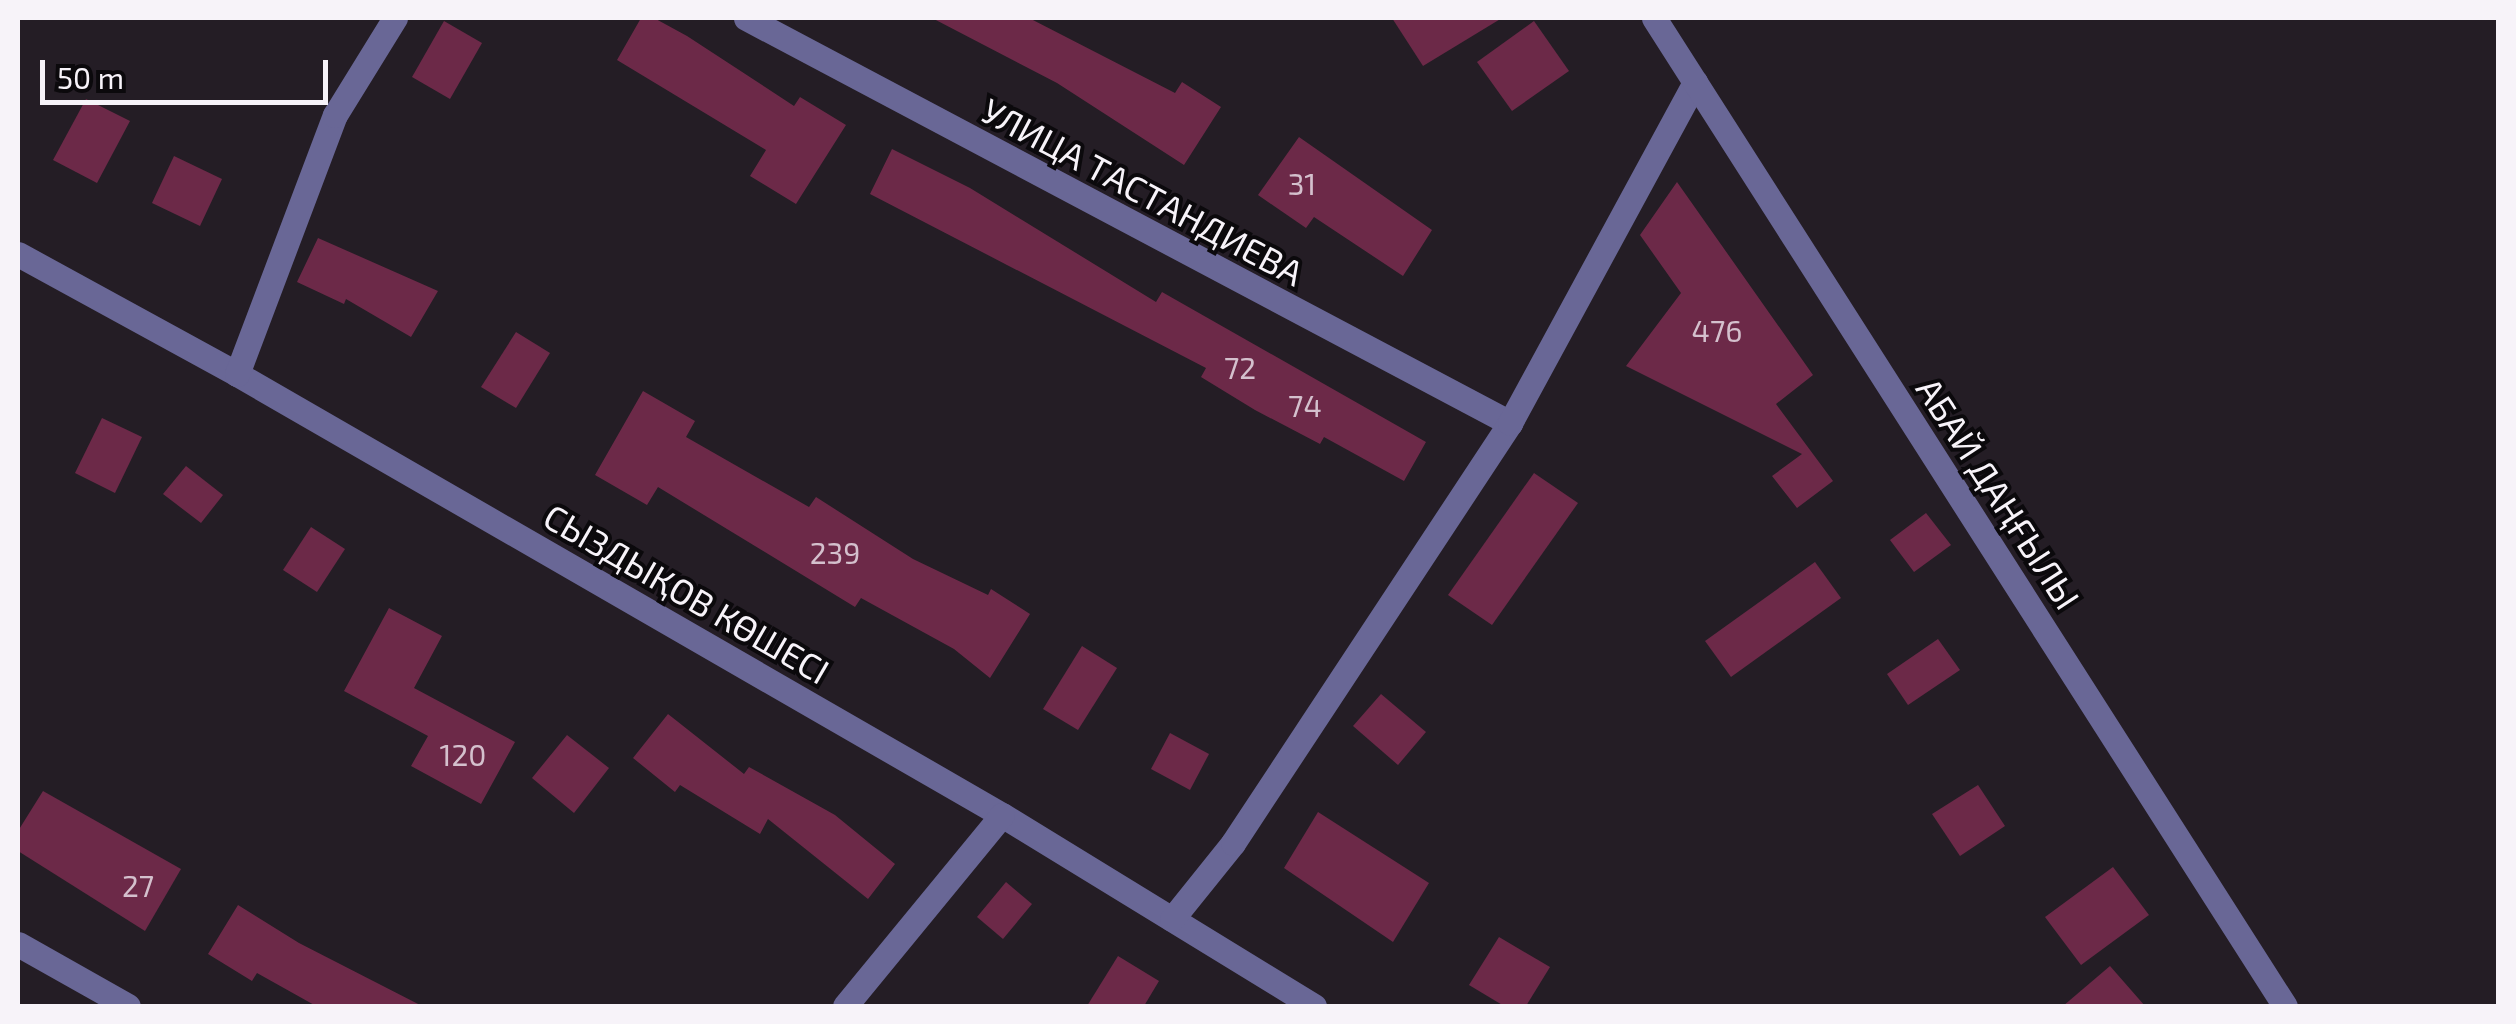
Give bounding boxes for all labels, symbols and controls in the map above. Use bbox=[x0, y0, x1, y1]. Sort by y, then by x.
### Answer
scale bar bbox=[45, 40, 332, 102]
text: 50 m bbox=[57, 59, 124, 95]
street label: УЛИЦА ТАСТАНДИЕВА bbox=[975, 88, 1311, 294]
house number: 31 bbox=[1288, 165, 1316, 201]
house number: 476 bbox=[1692, 312, 1742, 348]
house number: 72 bbox=[1224, 349, 1256, 385]
street label: АБАЙ ДАҢҒЫЛЫ bbox=[1909, 369, 2089, 617]
house number: 74 bbox=[1288, 387, 1322, 423]
street label: СЫЗДЫҚОВ КӨШЕСІ bbox=[537, 494, 837, 692]
house number: 239 bbox=[810, 534, 860, 570]
house number: 120 bbox=[440, 736, 486, 772]
house number: 27 bbox=[122, 867, 154, 903]

